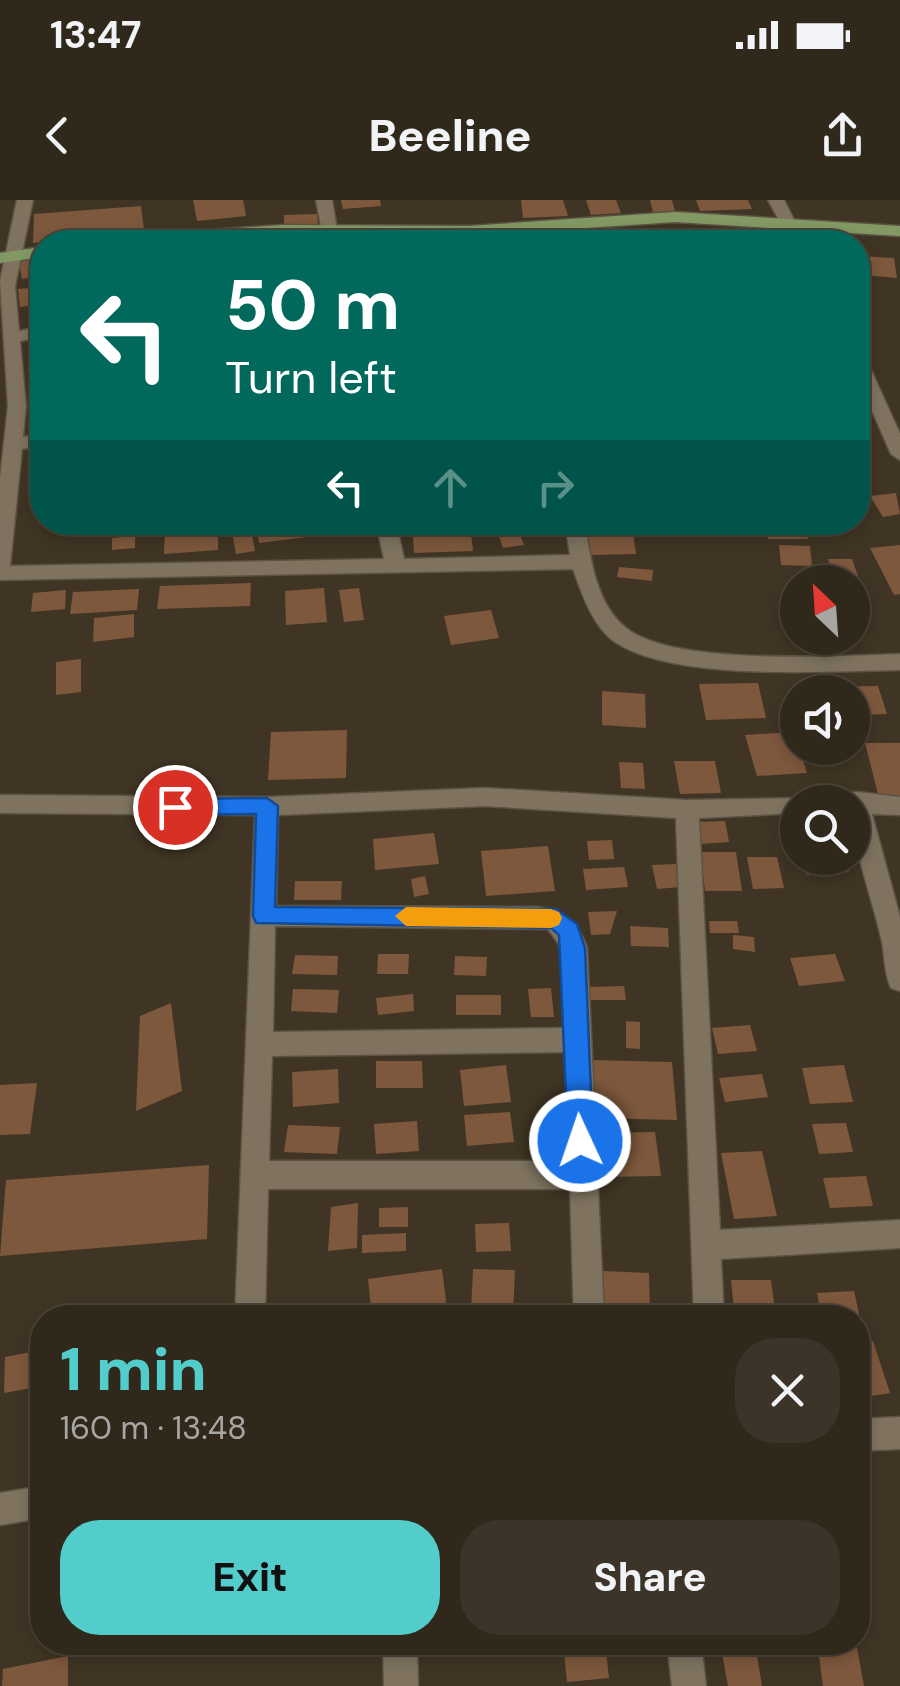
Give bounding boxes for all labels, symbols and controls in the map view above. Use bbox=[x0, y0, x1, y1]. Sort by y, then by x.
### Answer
text: 13:47 bbox=[50, 10, 142, 60]
text: Beeline bbox=[368, 106, 532, 165]
icon: back bbox=[30, 108, 85, 163]
icon: share bbox=[815, 108, 870, 163]
text: 50 m bbox=[225, 260, 400, 351]
icon: left bbox=[60, 270, 190, 400]
text: Turn left bbox=[225, 348, 397, 407]
icon: left bbox=[318, 460, 373, 515]
icon: ahead bbox=[423, 460, 478, 515]
icon: right bbox=[528, 460, 583, 515]
north arrow bbox=[780, 565, 870, 655]
map controls bbox=[780, 565, 870, 875]
button: sound bbox=[780, 675, 870, 765]
pin bbox=[133, 765, 218, 850]
icon: arrive bbox=[148, 780, 203, 835]
button: search bbox=[780, 785, 870, 875]
position arrow bbox=[528, 1089, 632, 1193]
text: 1 min bbox=[60, 1330, 207, 1409]
button: close bbox=[735, 1338, 840, 1443]
text: 160 m · 13:48 bbox=[60, 1407, 247, 1449]
button: Exit bbox=[60, 1520, 440, 1635]
button: Share bbox=[460, 1520, 840, 1635]

